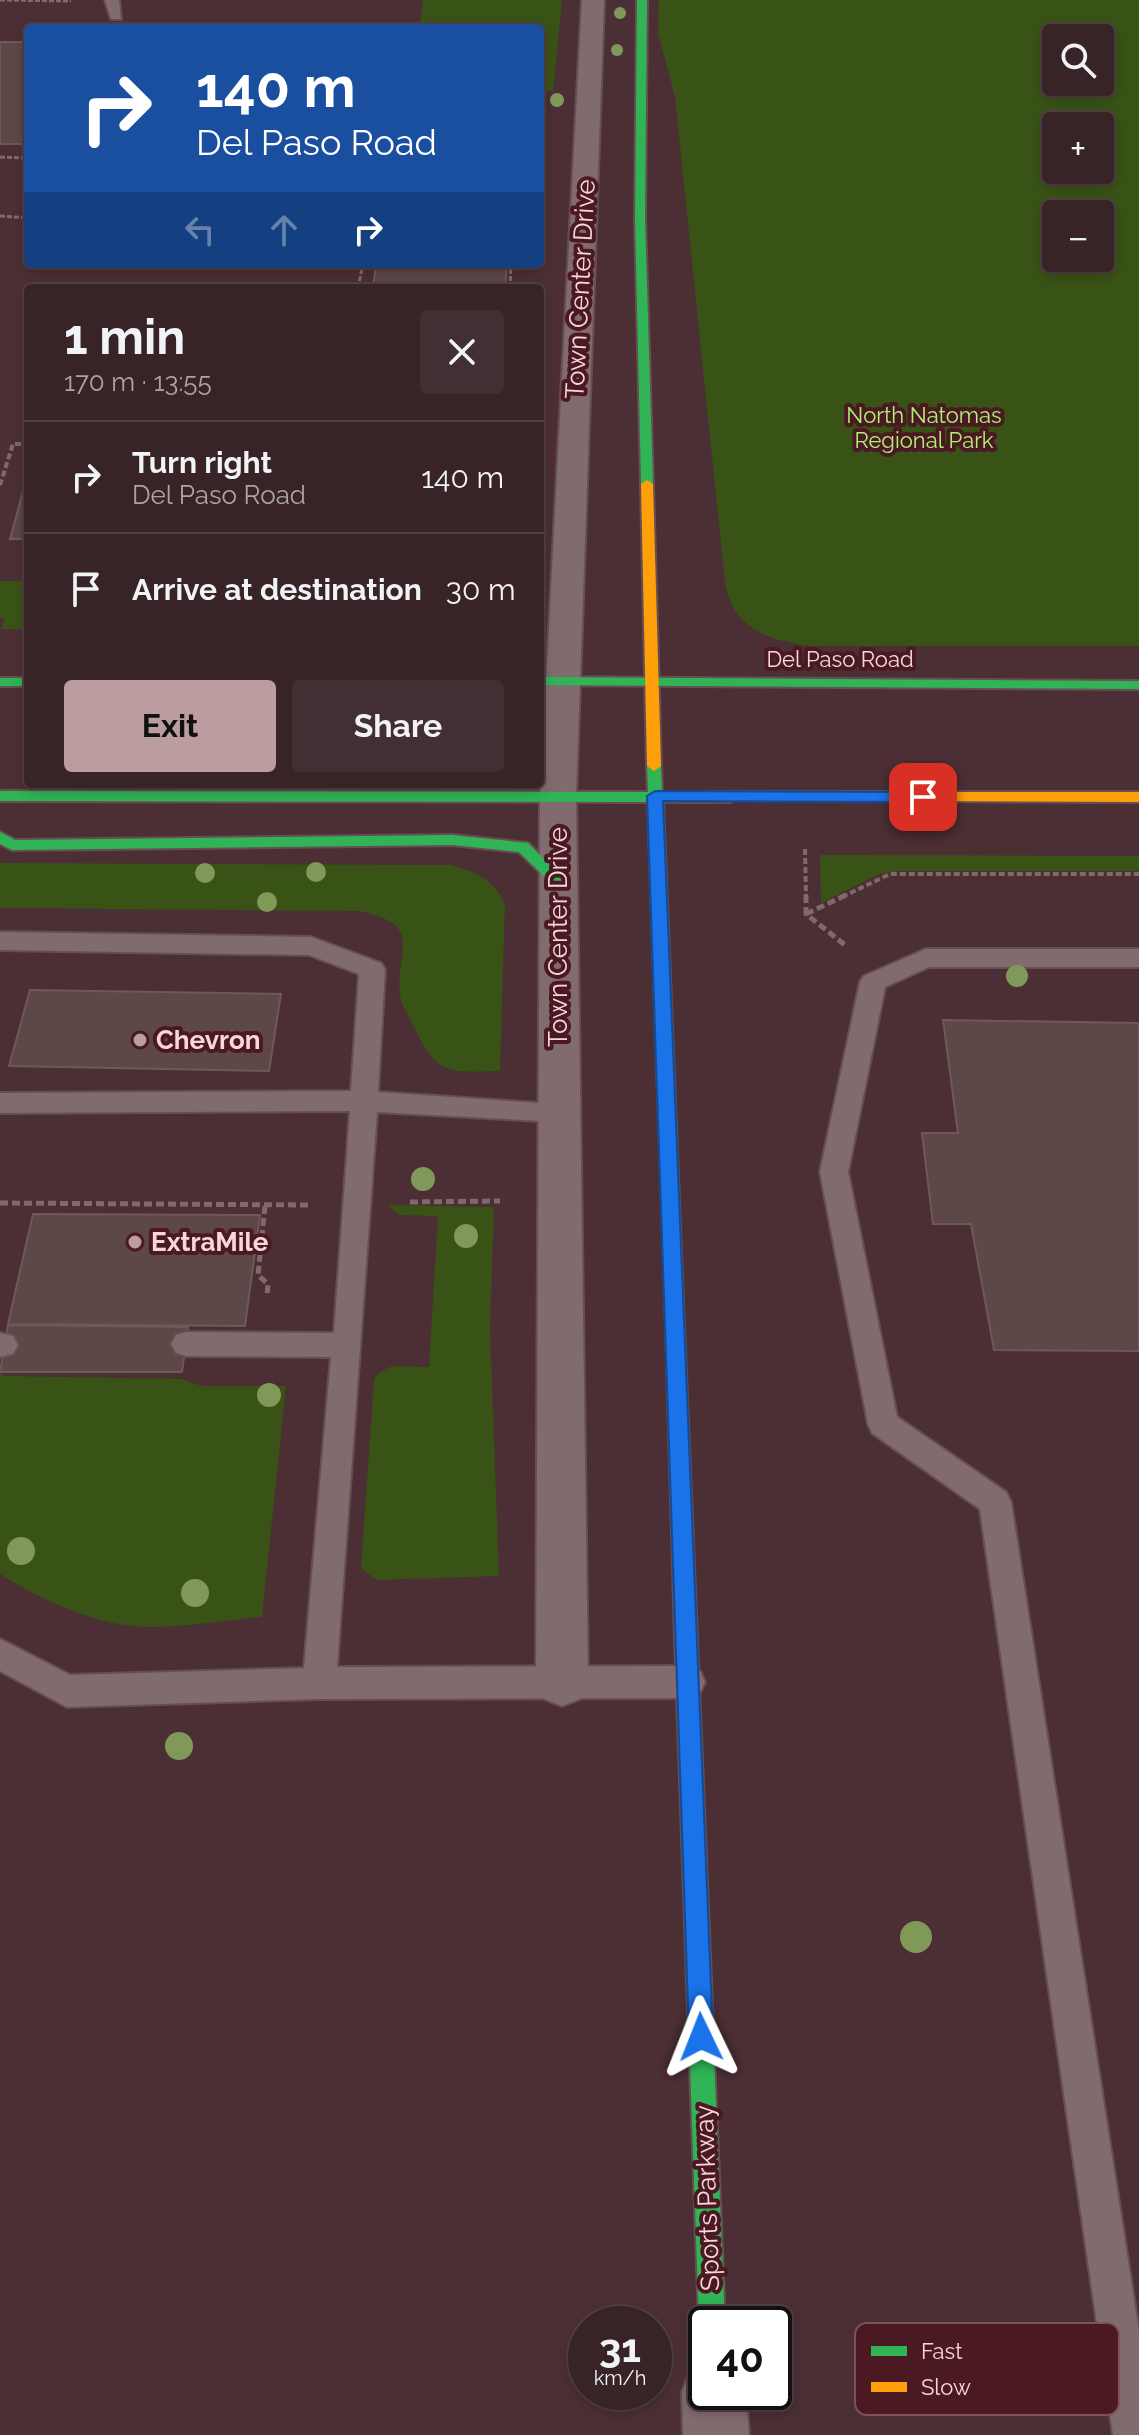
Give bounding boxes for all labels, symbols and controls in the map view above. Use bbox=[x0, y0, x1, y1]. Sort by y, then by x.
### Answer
map controls bbox=[1042, 24, 1114, 272]
button: search bbox=[1042, 24, 1114, 96]
text: 140 m bbox=[196, 54, 356, 120]
icon: right bbox=[64, 56, 168, 160]
button: + bbox=[1042, 112, 1114, 184]
text: Del Paso Road bbox=[196, 121, 437, 163]
street label: Town Center Drive bbox=[559, 178, 601, 400]
button: − bbox=[1042, 200, 1114, 272]
icon: left bbox=[178, 208, 222, 252]
icon: ahead bbox=[262, 208, 306, 252]
icon: right bbox=[346, 208, 390, 252]
text: 1 min bbox=[64, 309, 185, 365]
button: close bbox=[420, 310, 504, 394]
text: 170 m · 13:55 bbox=[64, 367, 212, 397]
park label: North Natomas Regional Park bbox=[846, 402, 1002, 453]
text: Turn right bbox=[132, 445, 272, 480]
icon: right bbox=[64, 455, 108, 499]
text: 140 m bbox=[421, 460, 504, 495]
text: Del Paso Road bbox=[132, 480, 306, 510]
icon: arrive bbox=[64, 567, 108, 611]
text: Arrive at destination bbox=[132, 572, 422, 607]
text: 30 m bbox=[446, 572, 515, 607]
street label: Del Paso Road bbox=[766, 646, 914, 672]
button: Exit bbox=[64, 680, 276, 772]
button: Share bbox=[292, 680, 504, 772]
pin bbox=[889, 763, 957, 831]
icon: arrive bbox=[901, 775, 945, 819]
street label: Town Center Drive bbox=[543, 827, 573, 1047]
place label: Chevron bbox=[156, 1025, 260, 1055]
marker: Chevron bbox=[131, 1031, 149, 1049]
place label: ExtraMile bbox=[151, 1227, 269, 1257]
marker: ExtraMile bbox=[126, 1233, 144, 1251]
position arrow bbox=[659, 1995, 743, 2079]
street label: Sports Parkway bbox=[689, 2104, 725, 2292]
speed limit sign: 40 bbox=[688, 2306, 792, 2410]
legend bbox=[855, 2323, 1119, 2415]
text: 31 bbox=[599, 2324, 641, 2371]
text: Fast bbox=[921, 2338, 963, 2364]
text: km/h bbox=[594, 2366, 646, 2390]
text: Slow bbox=[921, 2374, 971, 2400]

